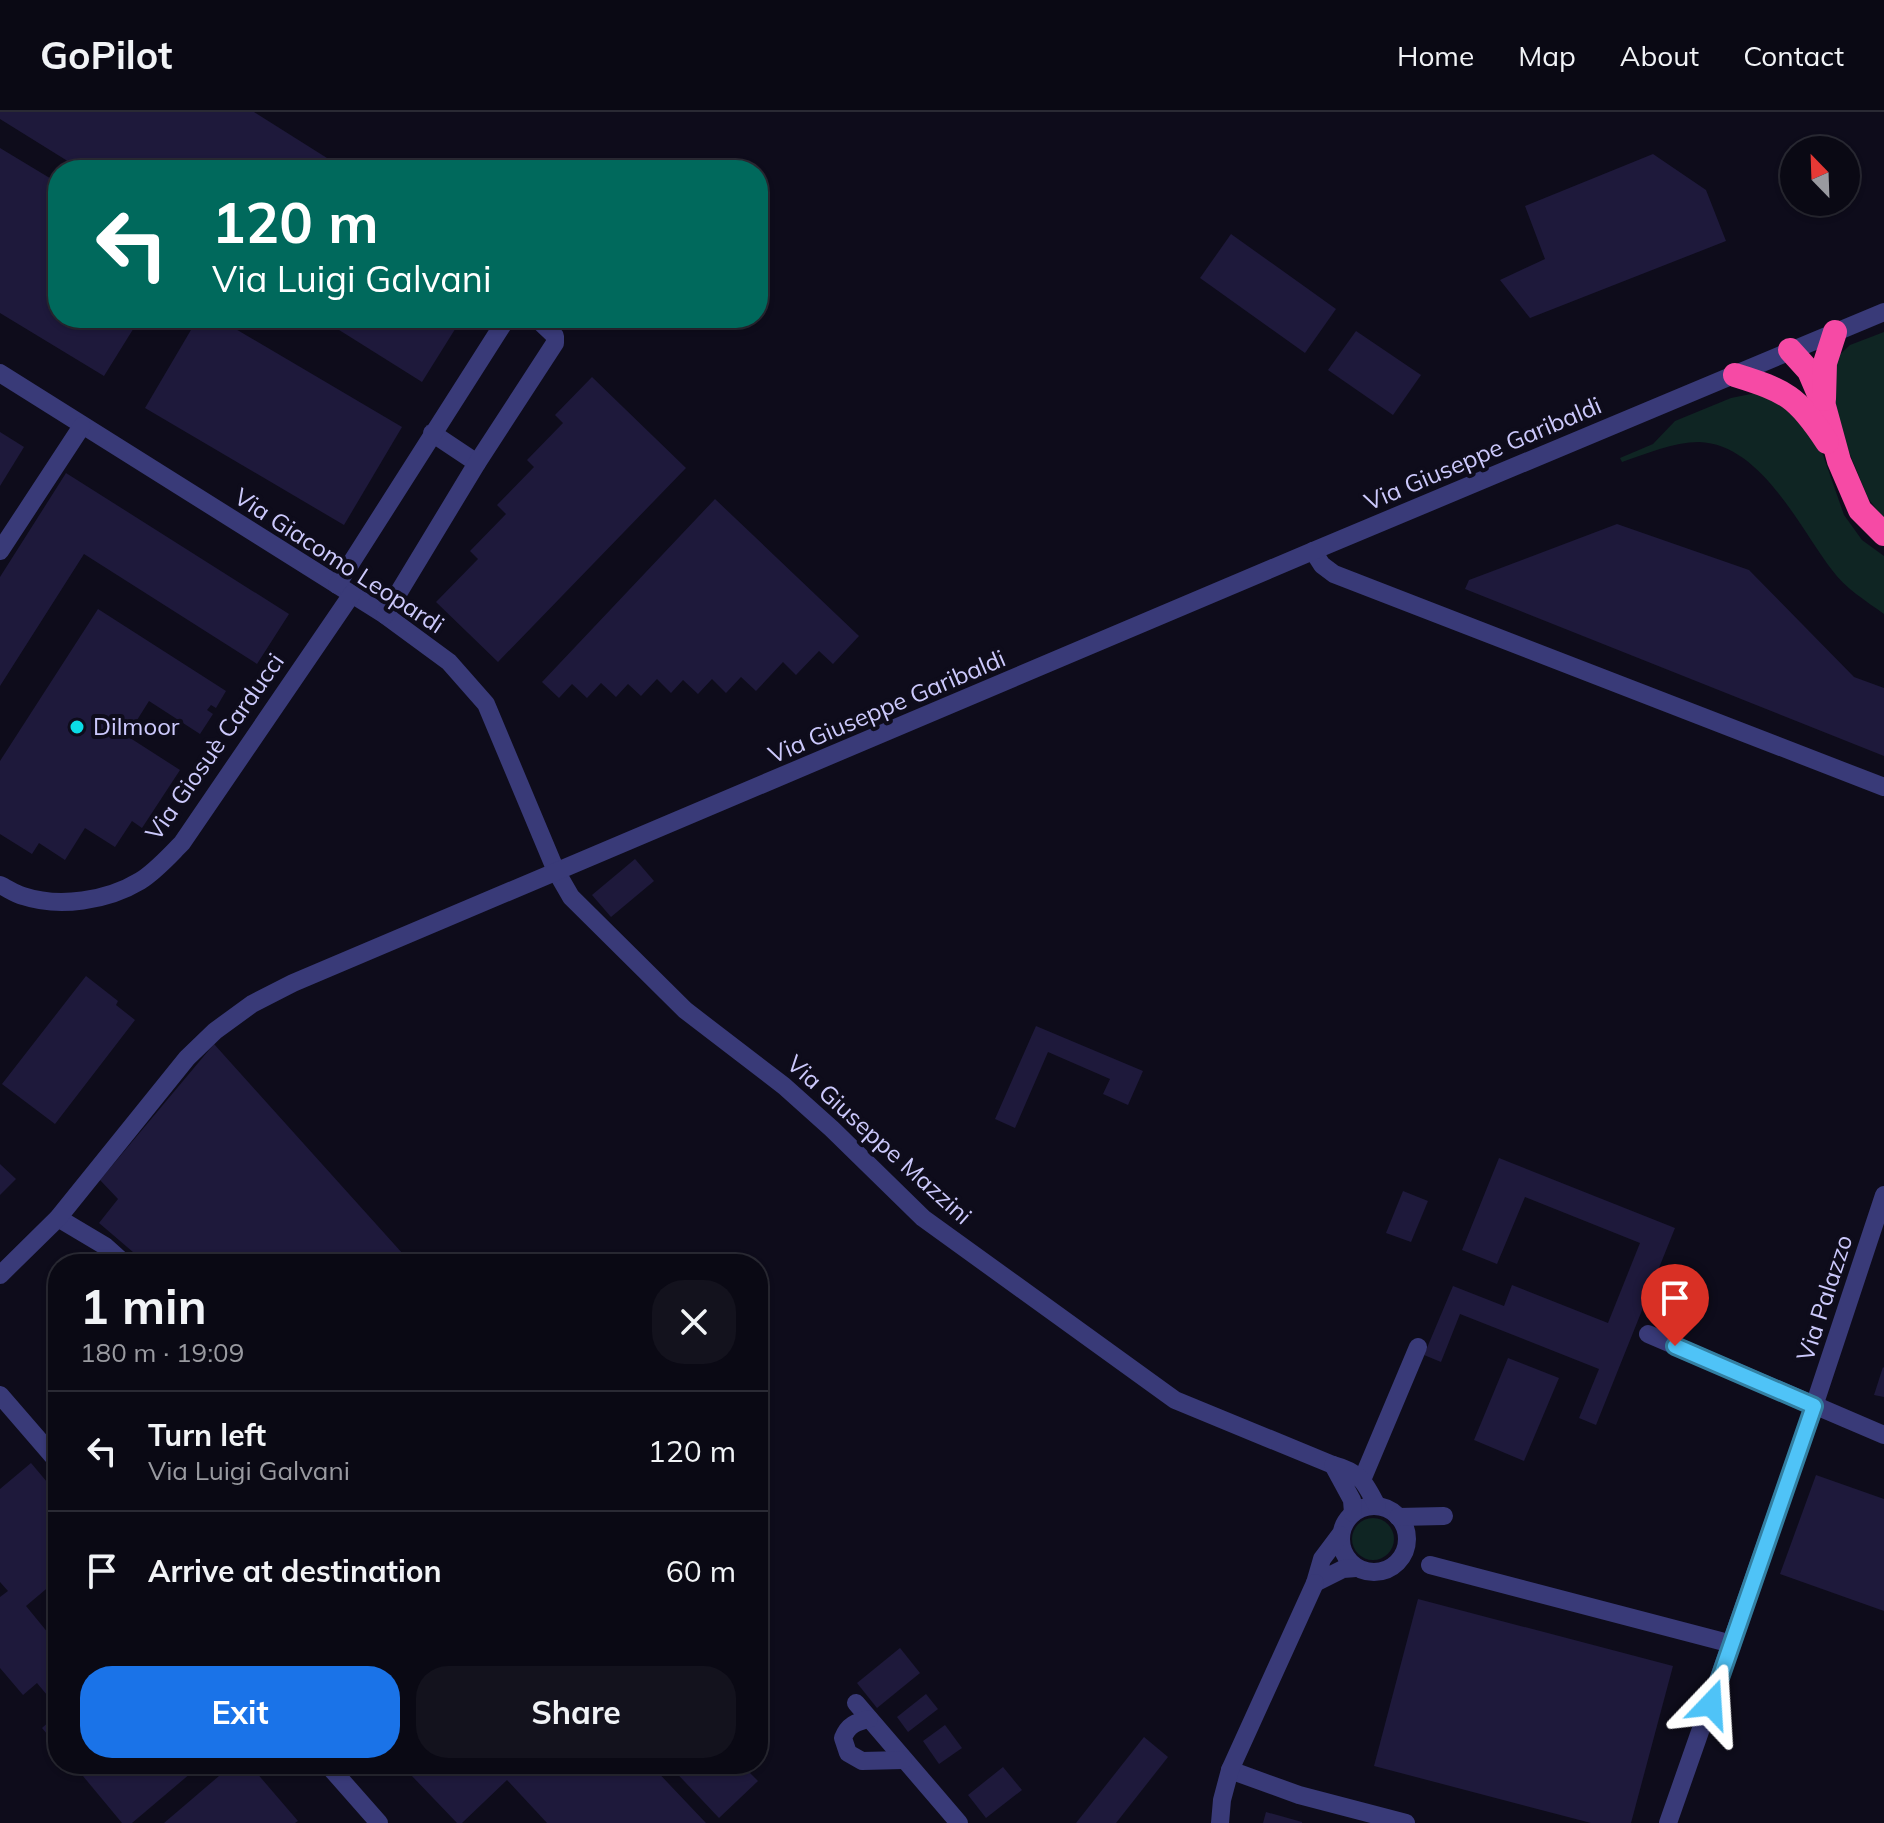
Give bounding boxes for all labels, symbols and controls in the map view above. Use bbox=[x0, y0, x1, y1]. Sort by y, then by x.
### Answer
text: GoPilot bbox=[40, 31, 172, 79]
text: Home bbox=[1397, 38, 1474, 73]
text: Map bbox=[1518, 38, 1576, 73]
text: About bbox=[1620, 38, 1699, 73]
text: Contact bbox=[1743, 38, 1844, 73]
north arrow bbox=[1780, 136, 1860, 216]
map controls bbox=[1780, 136, 1860, 216]
text: 120 m bbox=[212, 187, 379, 257]
icon: left bbox=[80, 192, 184, 296]
text: Via Luigi Galvani bbox=[212, 256, 491, 301]
street label: Via Giuseppe Garibaldi bbox=[1360, 390, 1606, 517]
street label: Via Giacomo Leopardi bbox=[229, 481, 450, 639]
street label: Via Giuseppe Garibaldi bbox=[764, 643, 1010, 770]
street label: Via Giosuè Carducci bbox=[138, 647, 290, 846]
place label: Dilmoor bbox=[93, 711, 180, 741]
marker: Dilmoor bbox=[68, 718, 86, 736]
street label: Via Giuseppe Mazzini bbox=[781, 1048, 978, 1230]
street label: Via Palazzo bbox=[1790, 1231, 1859, 1365]
pin bbox=[1641, 1264, 1709, 1346]
text: 1 min bbox=[80, 1276, 207, 1336]
icon: arrive bbox=[1653, 1276, 1697, 1320]
button: close bbox=[652, 1280, 736, 1364]
text: 180 m · 19:09 bbox=[80, 1336, 244, 1369]
text: Turn left bbox=[148, 1416, 266, 1454]
icon: left bbox=[80, 1429, 124, 1473]
text: 120 m bbox=[648, 1432, 736, 1470]
text: Via Luigi Galvani bbox=[148, 1454, 350, 1487]
icon: arrive bbox=[80, 1549, 124, 1593]
text: Arrive at destination bbox=[148, 1552, 442, 1590]
text: 60 m bbox=[666, 1552, 736, 1590]
position arrow bbox=[1669, 1662, 1753, 1746]
button: Exit bbox=[80, 1666, 400, 1758]
button: Share bbox=[416, 1666, 736, 1758]

